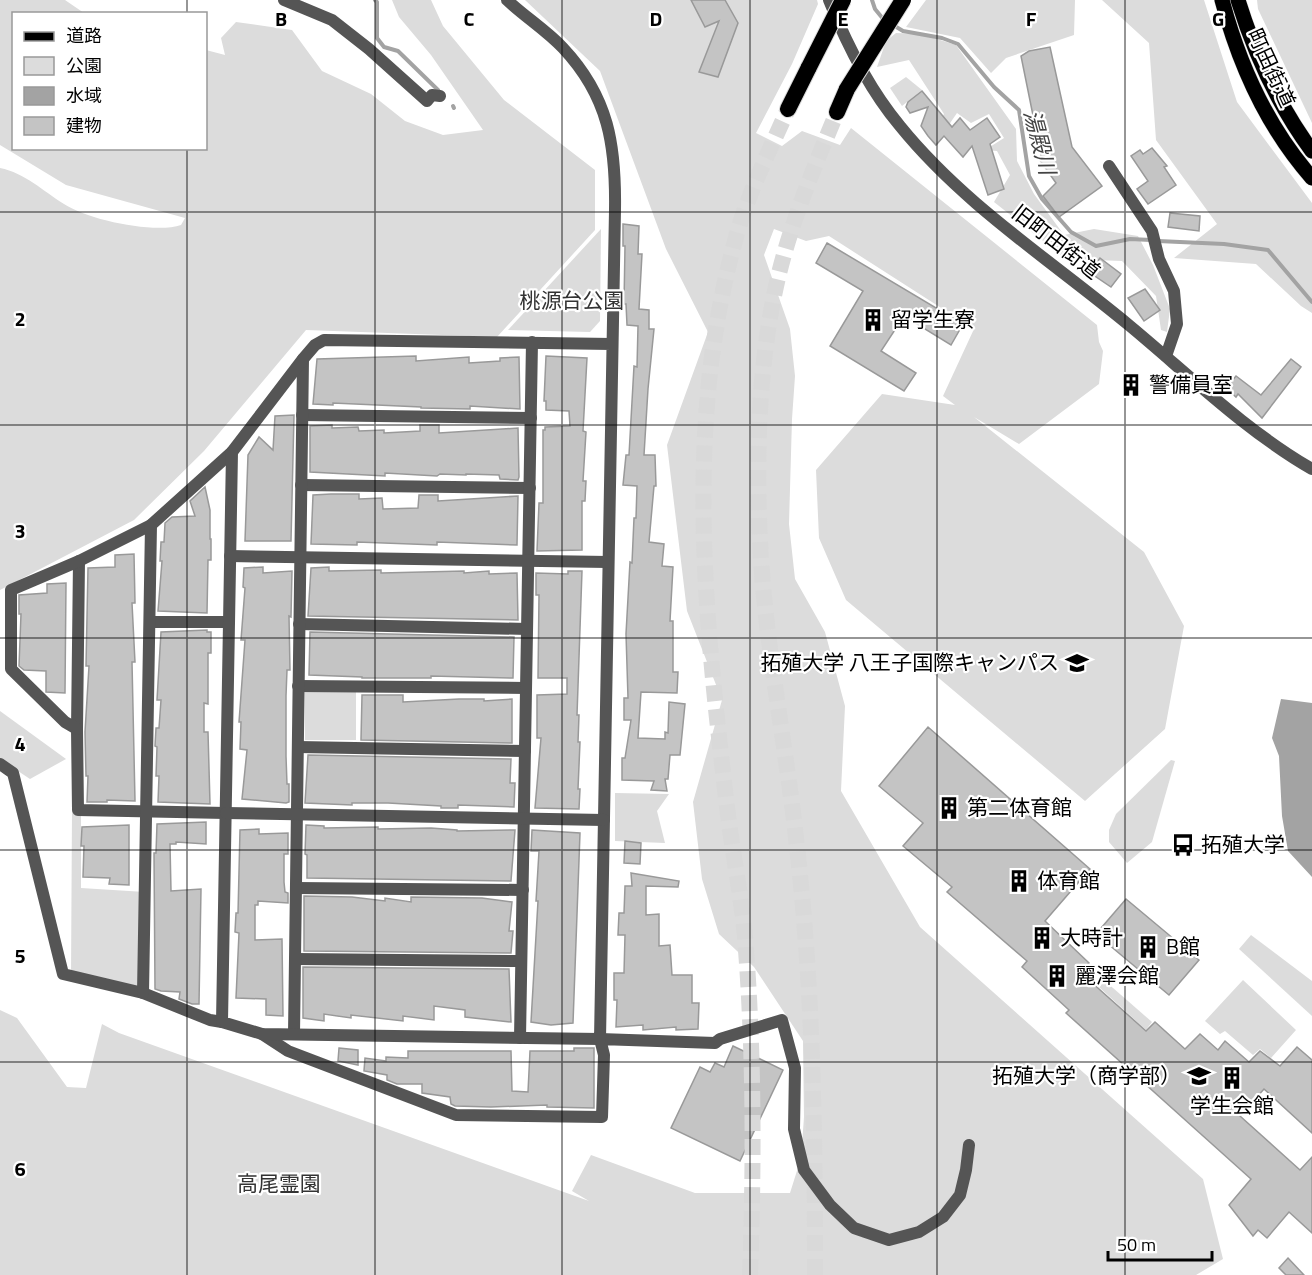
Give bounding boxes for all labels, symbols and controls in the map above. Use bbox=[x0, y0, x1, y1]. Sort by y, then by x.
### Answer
text: B bbox=[275, 3, 287, 34]
text: C bbox=[464, 3, 475, 34]
text: D bbox=[650, 3, 662, 34]
text: E bbox=[837, 3, 849, 34]
text: F bbox=[1026, 3, 1037, 34]
text: G bbox=[1212, 3, 1224, 34]
legend bbox=[12, 12, 207, 150]
text: 道路 bbox=[66, 22, 102, 49]
street label: 町田街道 bbox=[1240, 23, 1304, 112]
text: 公園 bbox=[66, 52, 102, 79]
text: 水域 bbox=[66, 82, 102, 109]
water label: 湯殿川 bbox=[1015, 106, 1065, 180]
text: 建物 bbox=[66, 112, 102, 139]
street label: 旧町田街道 bbox=[1005, 196, 1108, 286]
park label: 桃源台公園 bbox=[520, 284, 625, 316]
text: 2 bbox=[14, 303, 26, 334]
place label: 留学生寮 bbox=[891, 303, 975, 335]
building icon: 留学生寮 bbox=[860, 307, 886, 333]
place label: 警備員室 bbox=[1149, 368, 1233, 400]
building icon: 警備員室 bbox=[1118, 372, 1144, 398]
text: 3 bbox=[14, 515, 26, 546]
place label: 拓殖大学 八王子国際キャンパス bbox=[760, 646, 1059, 678]
school or university icon: 拓殖大学 八王子国際キャンパス bbox=[1064, 650, 1090, 676]
text: 4 bbox=[14, 728, 26, 759]
place label: 第二体育館 bbox=[967, 791, 1072, 823]
building icon: 第二体育館 bbox=[936, 795, 962, 821]
place label: 拓殖大学 bbox=[1201, 828, 1285, 860]
bus stop icon: 拓殖大学 bbox=[1170, 832, 1196, 858]
place label: 体育館 bbox=[1037, 864, 1100, 896]
building icon: 体育館 bbox=[1006, 868, 1032, 894]
place label: 大時計 bbox=[1060, 921, 1123, 953]
building icon: 大時計 bbox=[1029, 925, 1055, 951]
place label: B館 bbox=[1166, 930, 1200, 962]
building icon: B館 bbox=[1135, 934, 1161, 960]
text: 5 bbox=[14, 940, 26, 971]
place label: 麗澤会館 bbox=[1075, 959, 1159, 991]
building icon: 麗澤会館 bbox=[1044, 963, 1070, 989]
place label: 拓殖大学（商学部） bbox=[992, 1059, 1181, 1091]
school or university icon: 拓殖大学（商学部） bbox=[1186, 1063, 1212, 1089]
building icon: 学生会館 bbox=[1219, 1065, 1245, 1091]
place label: 学生会館 bbox=[1190, 1089, 1274, 1121]
text: 6 bbox=[14, 1153, 26, 1184]
park label: 高尾霊園 bbox=[237, 1167, 321, 1199]
scale bar bbox=[1108, 1224, 1212, 1262]
text: 50 m bbox=[1117, 1231, 1156, 1258]

